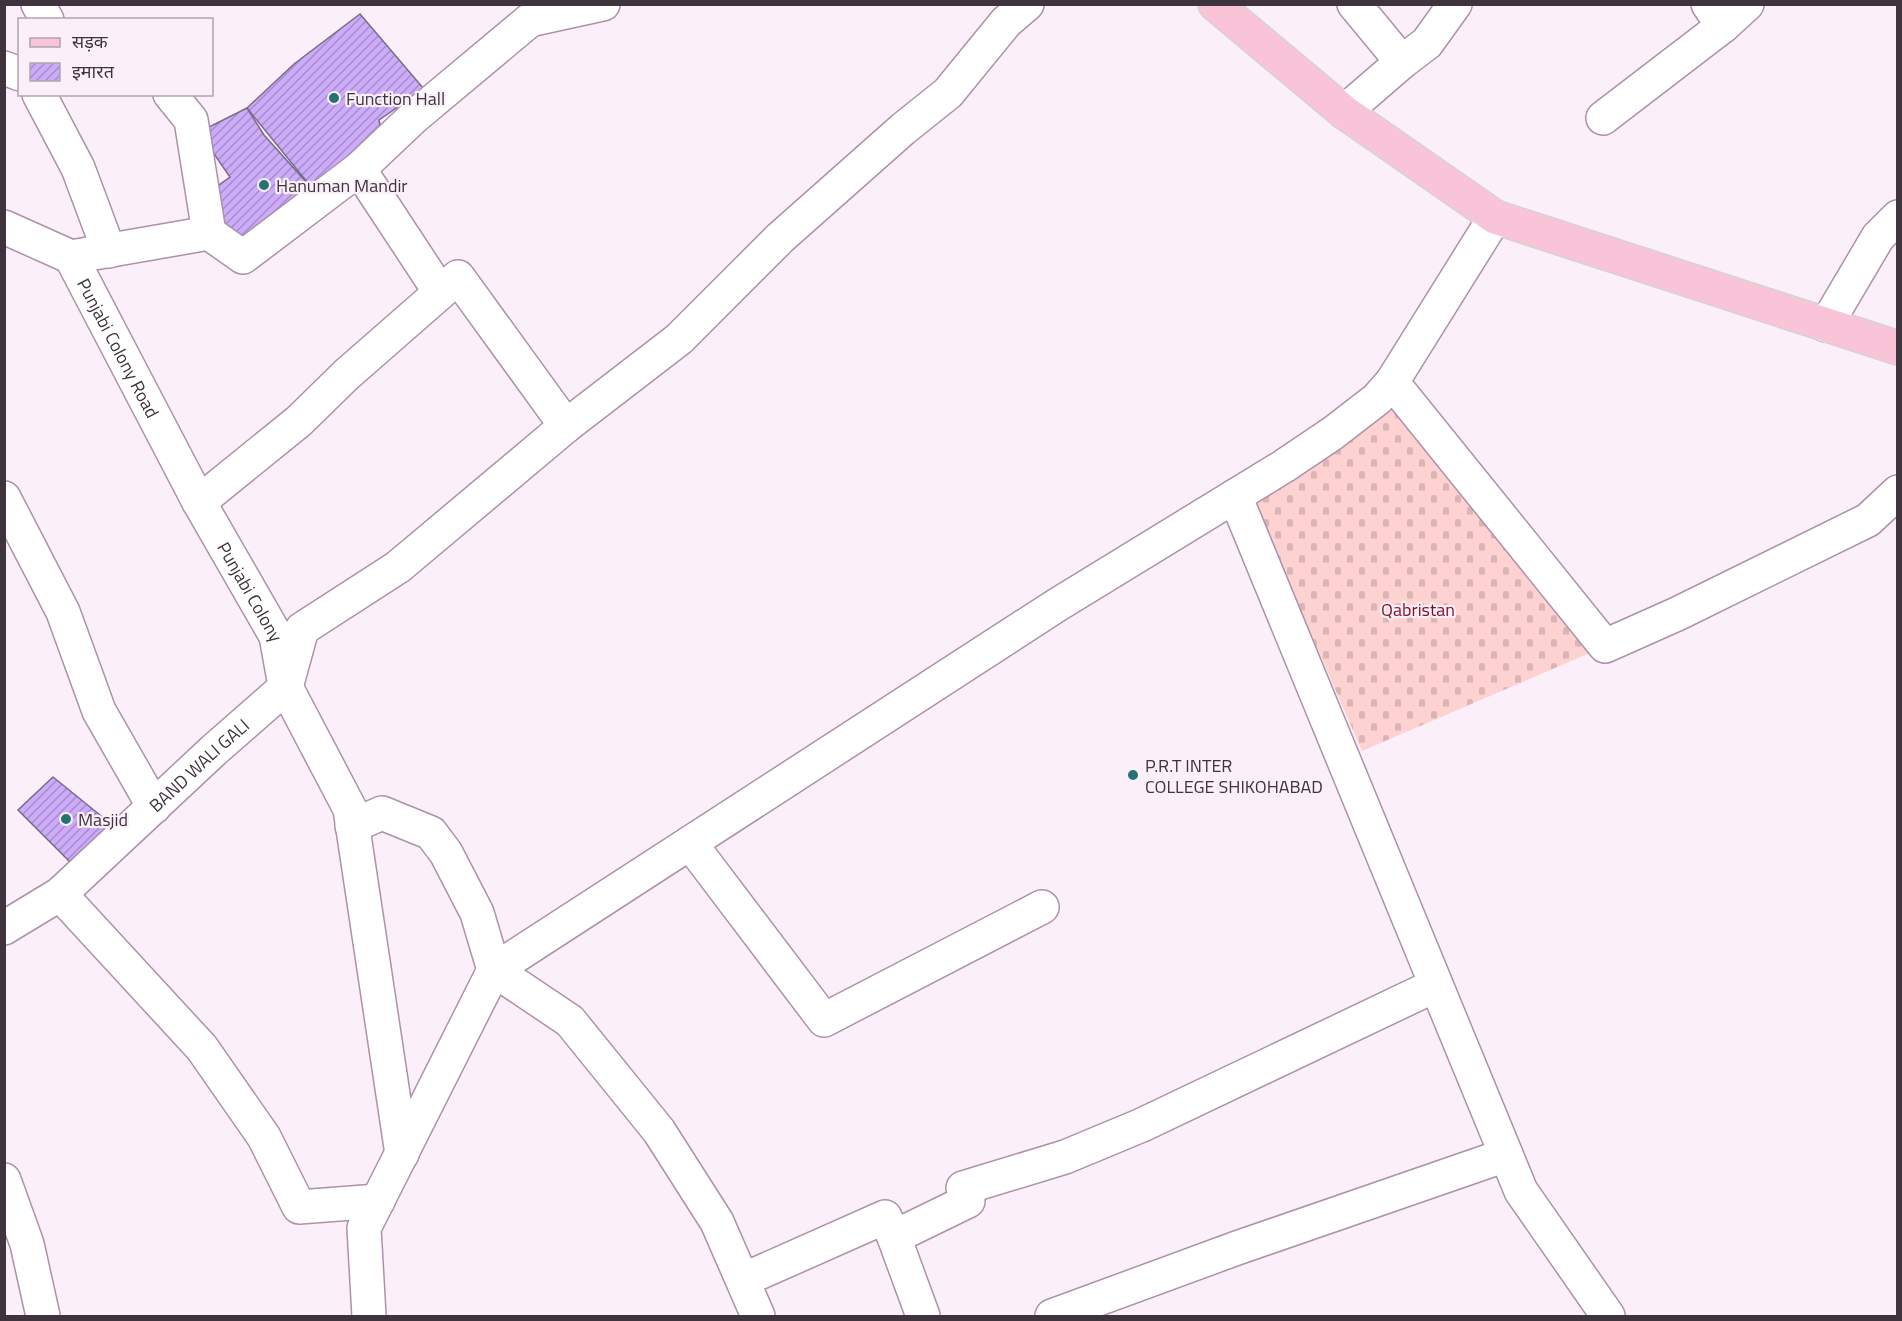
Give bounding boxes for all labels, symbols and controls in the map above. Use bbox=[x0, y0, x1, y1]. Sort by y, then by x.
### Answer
legend bbox=[18, 18, 213, 96]
text: सड़क bbox=[72, 28, 109, 55]
text: इमारत bbox=[72, 58, 115, 85]
place label: Function Hall bbox=[346, 85, 445, 112]
marker: Function Hall bbox=[327, 91, 341, 105]
place label: Hanuman Mandir bbox=[276, 172, 408, 199]
marker: Hanuman Mandir bbox=[257, 178, 271, 192]
street label: Punjabi Colony Road bbox=[71, 273, 166, 423]
street label: Punjabi Colony bbox=[211, 536, 290, 647]
park label: Qabristan bbox=[1381, 596, 1455, 623]
street label: BAND WALI GALI bbox=[143, 712, 255, 818]
place label: P.R.T INTER COLLEGE SHIKOHABAD bbox=[1145, 752, 1323, 800]
marker: P.R.T INTER COLLEGE SHIKOHABAD bbox=[1126, 768, 1140, 782]
place label: Masjid bbox=[78, 806, 128, 833]
marker: Masjid bbox=[59, 812, 73, 826]

